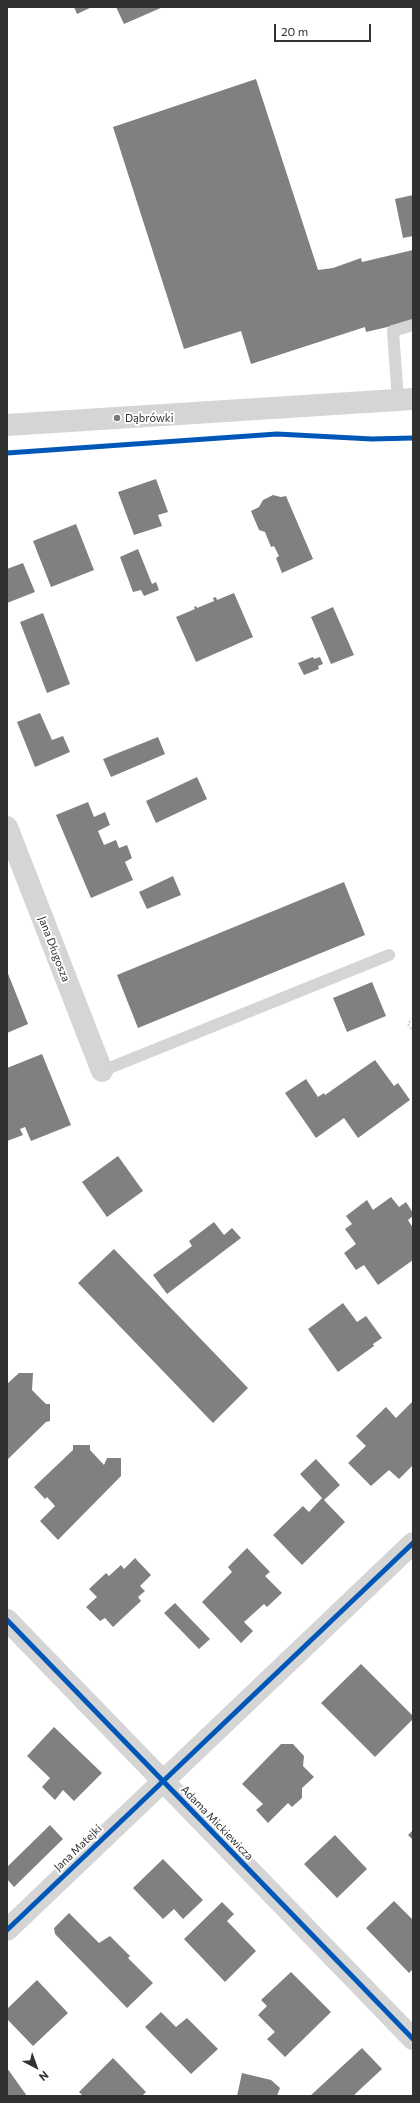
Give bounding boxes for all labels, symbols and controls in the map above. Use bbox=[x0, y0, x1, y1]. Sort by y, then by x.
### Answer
scale bar bbox=[276, 16, 373, 42]
text: 20 m bbox=[281, 24, 308, 38]
place label: Dąbrówki bbox=[125, 411, 174, 425]
marker: Dąbrówki bbox=[112, 413, 122, 423]
street label: Jana Długosza bbox=[35, 914, 73, 984]
street label: Adama Mickiewicza bbox=[178, 1783, 256, 1863]
street label: Jana Matejki bbox=[51, 1822, 105, 1874]
north arrow bbox=[16, 2047, 56, 2087]
text: N bbox=[37, 2069, 52, 2084]

